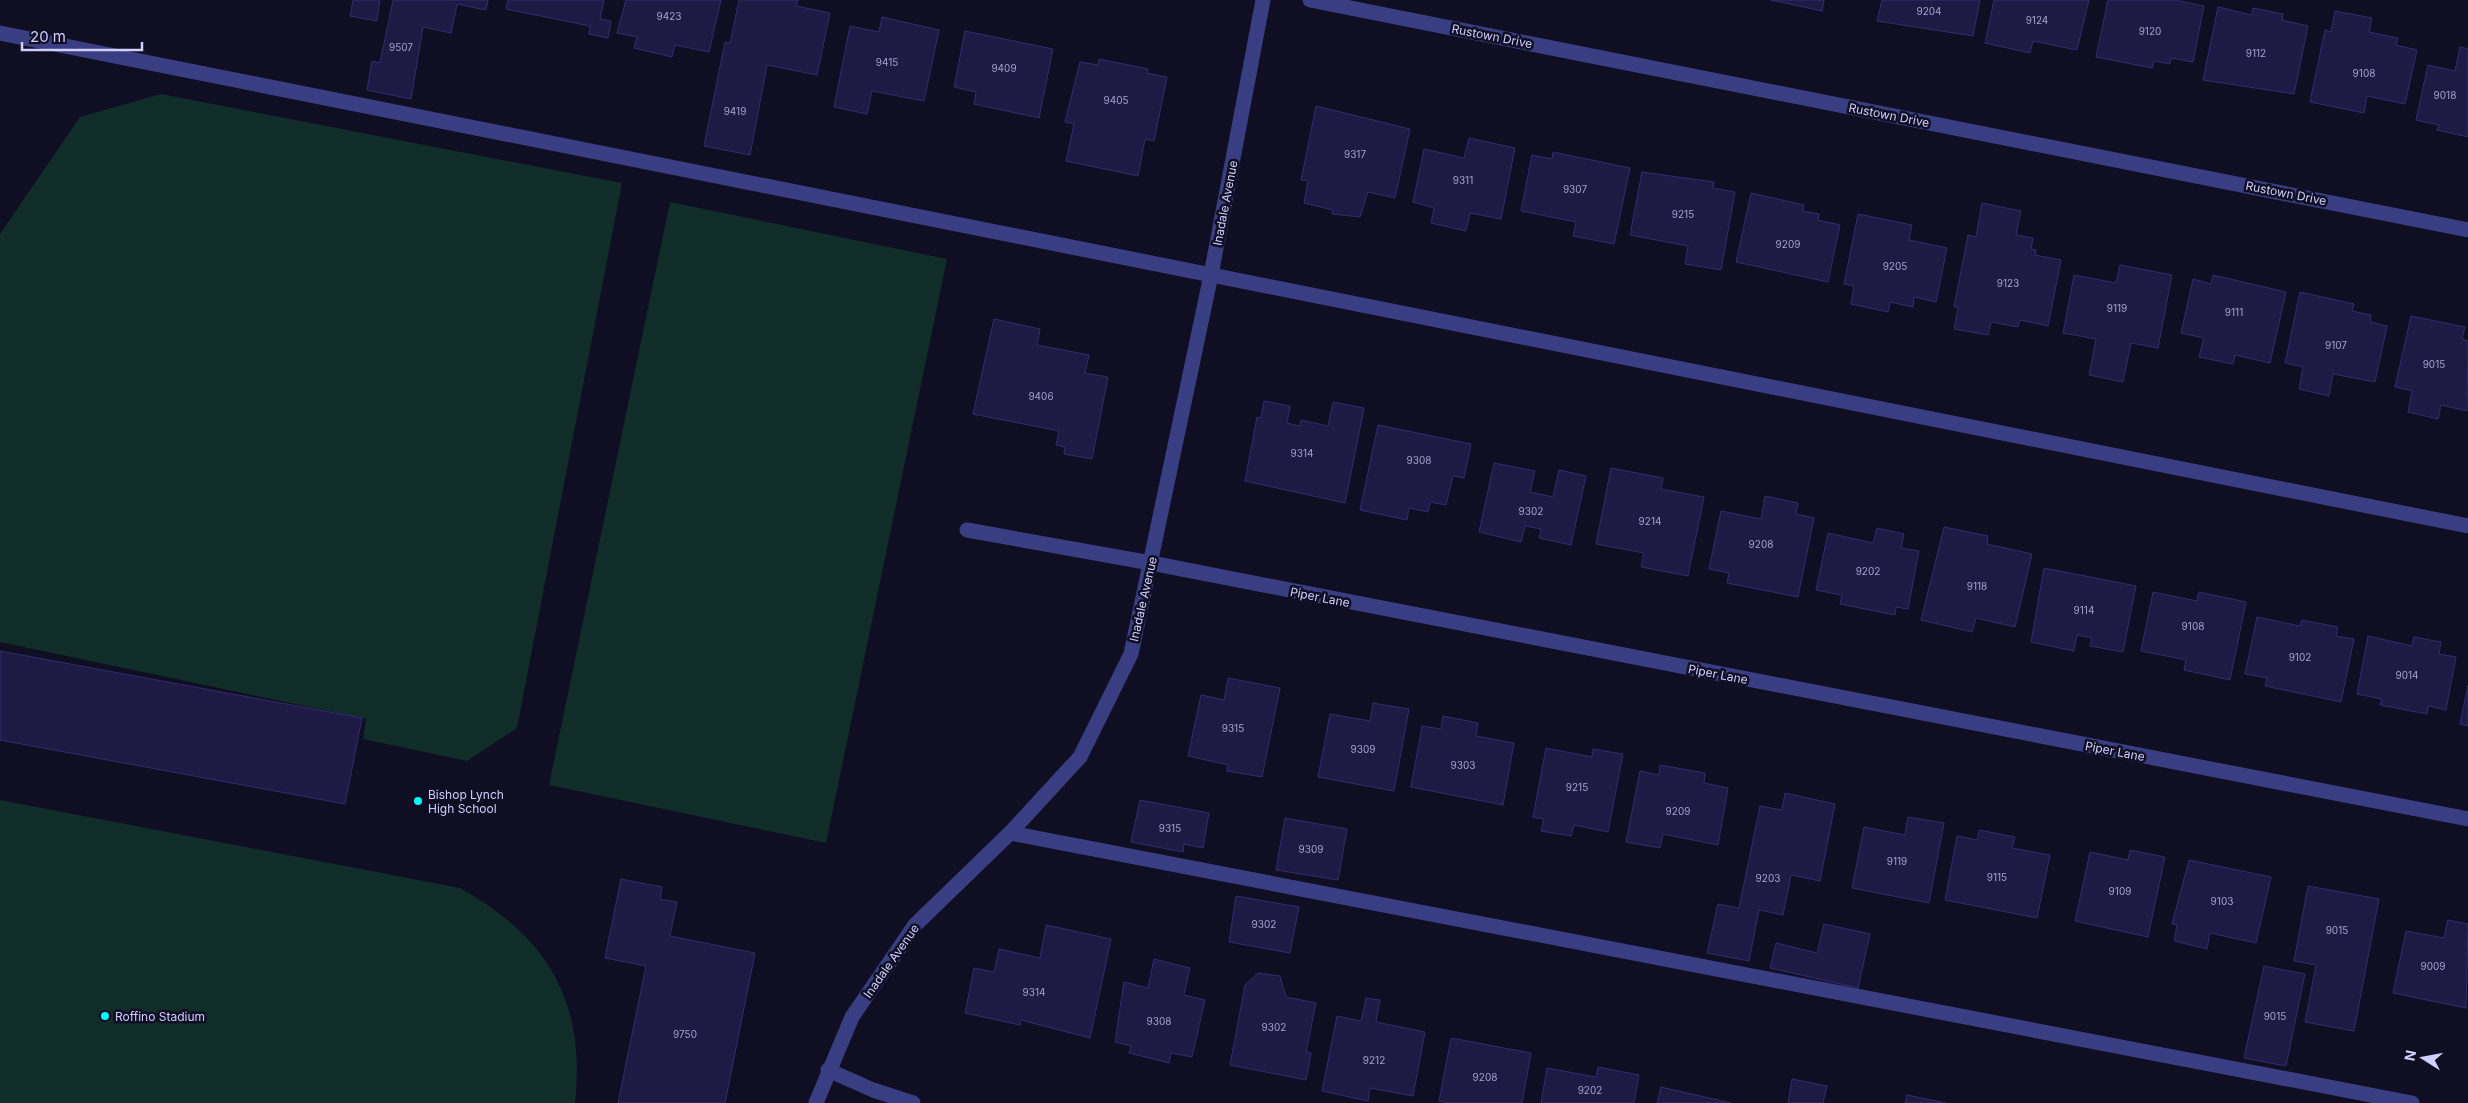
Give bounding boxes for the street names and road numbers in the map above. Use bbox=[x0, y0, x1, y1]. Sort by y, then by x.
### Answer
street label: Rustown Drive bbox=[1450, 21, 1534, 51]
street label: Rustown Drive bbox=[1847, 100, 1931, 130]
street label: Inadale Avenue bbox=[1209, 159, 1241, 247]
street label: Rustown Drive bbox=[2244, 178, 2328, 208]
street label: Inadale Avenue bbox=[1126, 555, 1160, 643]
street label: Piper Lane bbox=[1289, 584, 1351, 610]
street label: Piper Lane bbox=[1687, 661, 1749, 687]
street label: Piper Lane bbox=[2084, 738, 2146, 764]
street label: Inadale Avenue bbox=[860, 921, 922, 1001]

